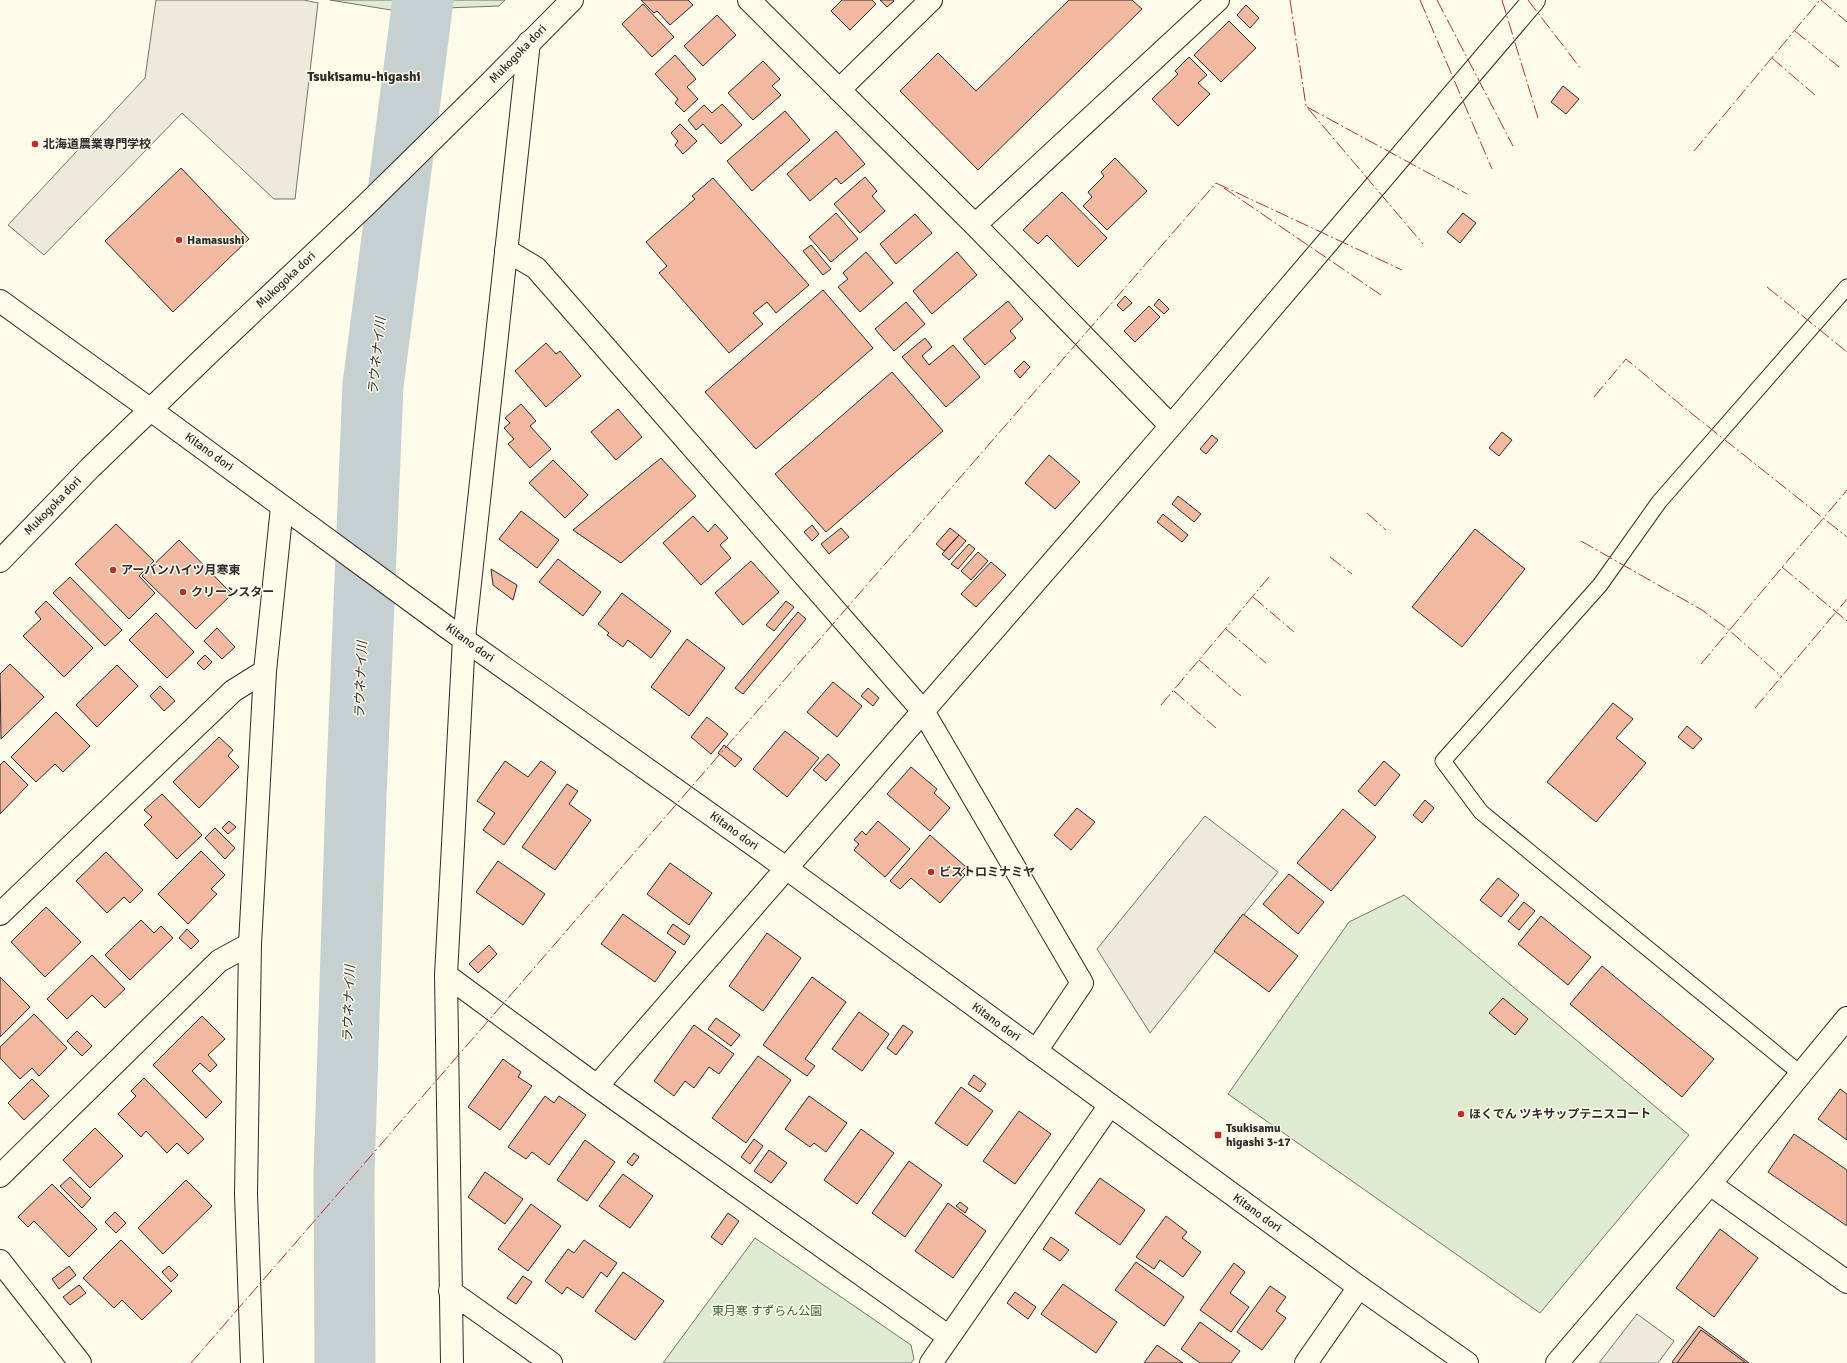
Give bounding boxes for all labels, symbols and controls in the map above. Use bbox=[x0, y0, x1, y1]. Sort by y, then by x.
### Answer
street label: Mukogoka dori bbox=[486, 21, 550, 87]
district label: Tsukisamu-higashi bbox=[307, 68, 421, 85]
place label: 北海道農業専門学校 bbox=[43, 137, 151, 152]
marker: 北海道農業専門学校 bbox=[30, 139, 40, 149]
place label: Hamasushi bbox=[187, 233, 245, 248]
marker: Hamasushi bbox=[174, 235, 184, 245]
street label: Mukogoka dori bbox=[253, 249, 319, 311]
water label: ラウネナイ川 bbox=[365, 314, 389, 396]
street label: Kitano dori bbox=[182, 429, 236, 475]
street label: Mukogoka dori bbox=[21, 473, 85, 539]
place label: アーバンハイツ月寒東 bbox=[121, 563, 241, 578]
marker: アーバンハイツ月寒東 bbox=[108, 565, 118, 575]
place label: クリーンスター bbox=[191, 585, 274, 600]
marker: クリーンスター bbox=[178, 587, 188, 597]
street label: Kitano dori bbox=[443, 620, 497, 666]
water label: ラウネナイ川 bbox=[352, 639, 370, 719]
street label: Kitano dori bbox=[707, 808, 761, 854]
place label: ビストロミナミヤ bbox=[939, 865, 1035, 880]
marker: ビストロミナミヤ bbox=[926, 867, 936, 877]
water label: ラウネナイ川 bbox=[340, 963, 358, 1043]
street label: Kitano dori bbox=[969, 999, 1023, 1045]
place label: ほくでん ツキサップテニスコート bbox=[1469, 1107, 1651, 1122]
marker: ほくでん ツキサップテニスコート bbox=[1456, 1109, 1466, 1119]
place label: Tsukisamu higashi 3-17 bbox=[1226, 1121, 1291, 1150]
marker: Tsukisamu higashi 3-17 bbox=[1213, 1130, 1223, 1140]
street label: Kitano dori bbox=[1230, 1190, 1284, 1236]
park label: 東月寒 すずらん公園 bbox=[712, 1304, 822, 1319]

